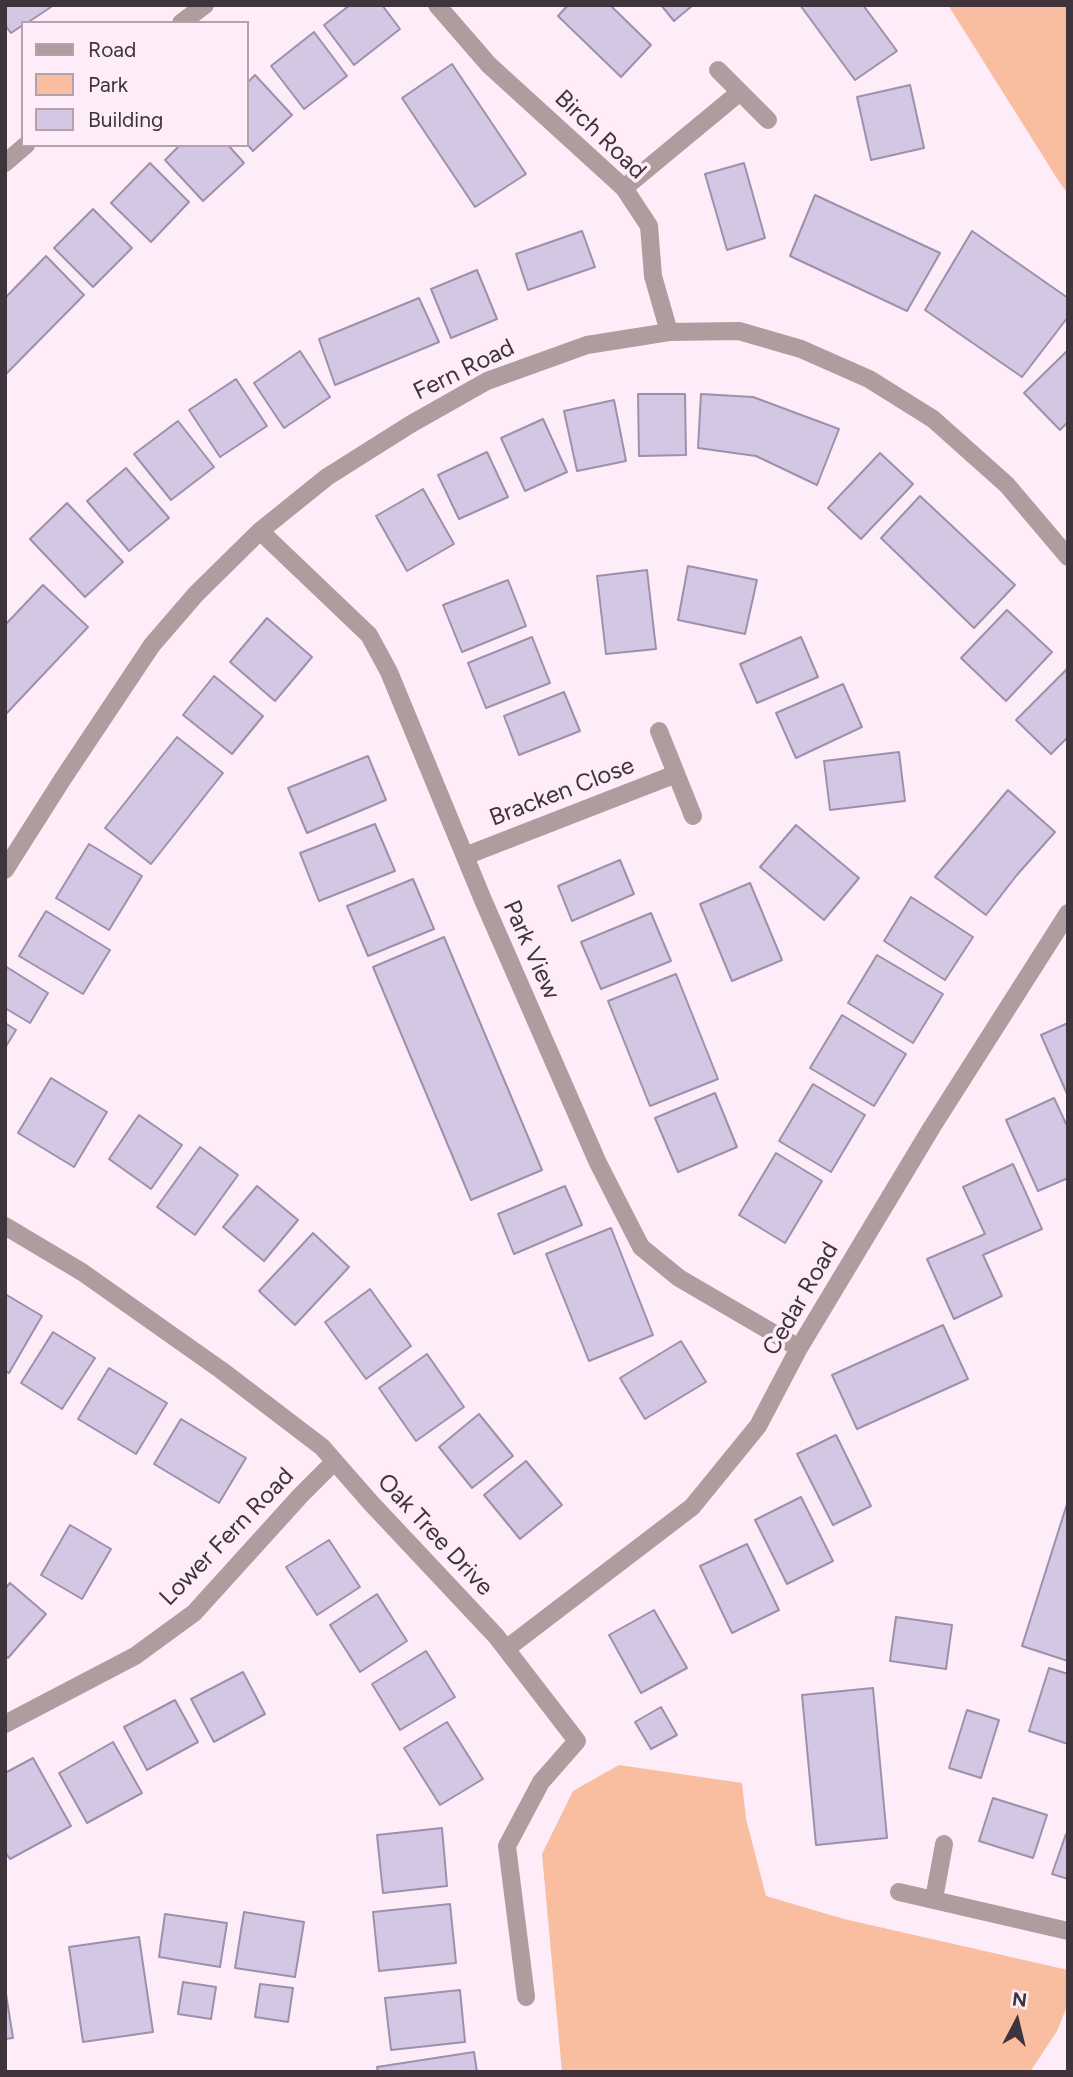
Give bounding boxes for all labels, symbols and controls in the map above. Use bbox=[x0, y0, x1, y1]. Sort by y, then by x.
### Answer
legend bbox=[21, 21, 248, 147]
text: Road bbox=[88, 37, 136, 62]
text: Park bbox=[88, 72, 128, 97]
street label: Birch Road bbox=[548, 84, 652, 186]
text: Building bbox=[88, 107, 163, 132]
street label: Fern Road bbox=[409, 333, 519, 407]
street label: Bracken Close bbox=[486, 751, 638, 833]
street label: Park View bbox=[496, 896, 566, 1004]
street label: Cedar Road bbox=[757, 1237, 845, 1361]
street label: Lower Fern Road bbox=[154, 1462, 300, 1612]
street label: Oak Tree Drive bbox=[371, 1468, 499, 1602]
north arrow bbox=[982, 1986, 1052, 2056]
text: N bbox=[1011, 1987, 1028, 2012]

